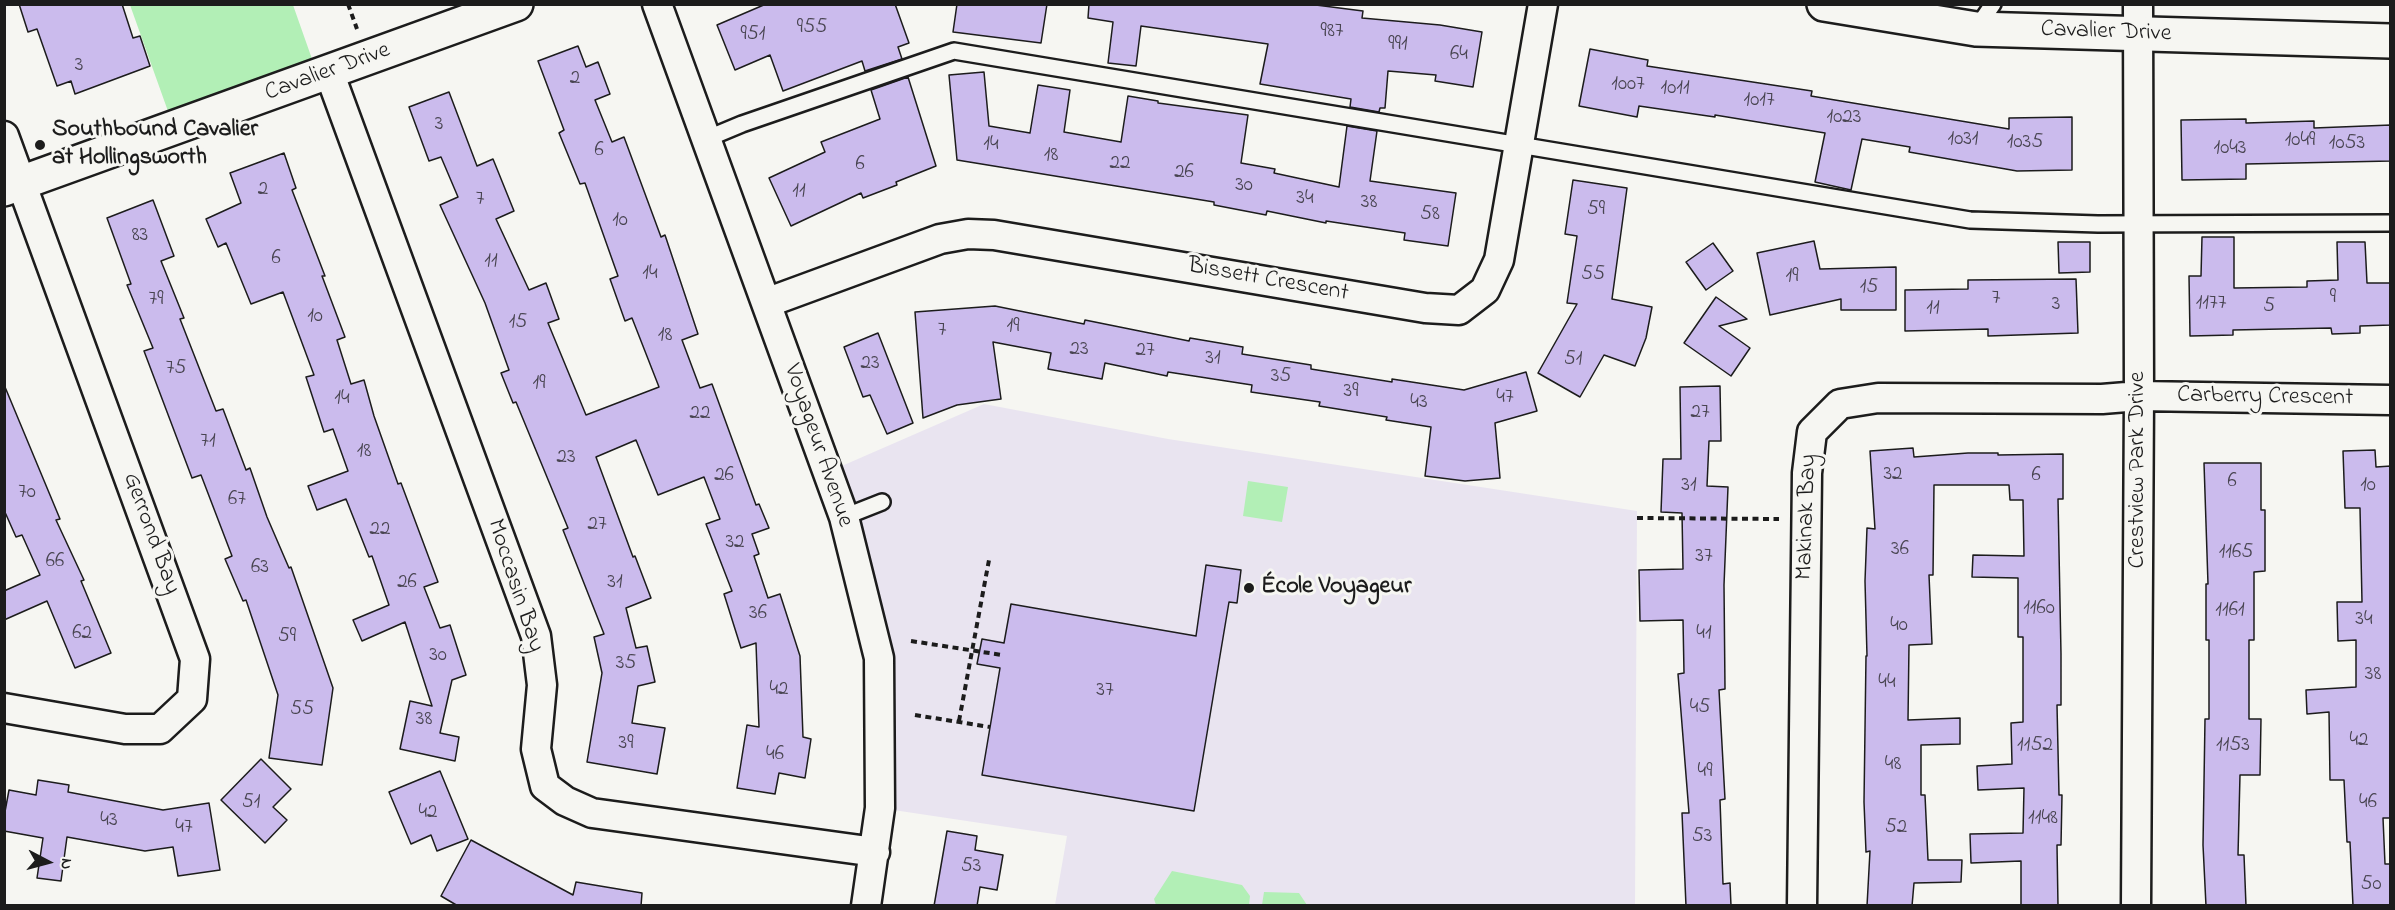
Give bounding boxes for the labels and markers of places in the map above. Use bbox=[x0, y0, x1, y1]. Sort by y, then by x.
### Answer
place label: Southbound Cavalier at Hollingsworth bbox=[52, 117, 258, 173]
marker: Southbound Cavalier at Hollingsworth bbox=[33, 138, 47, 152]
place label: École Voyageur bbox=[1261, 574, 1411, 602]
marker: École Voyageur bbox=[1242, 581, 1256, 595]

